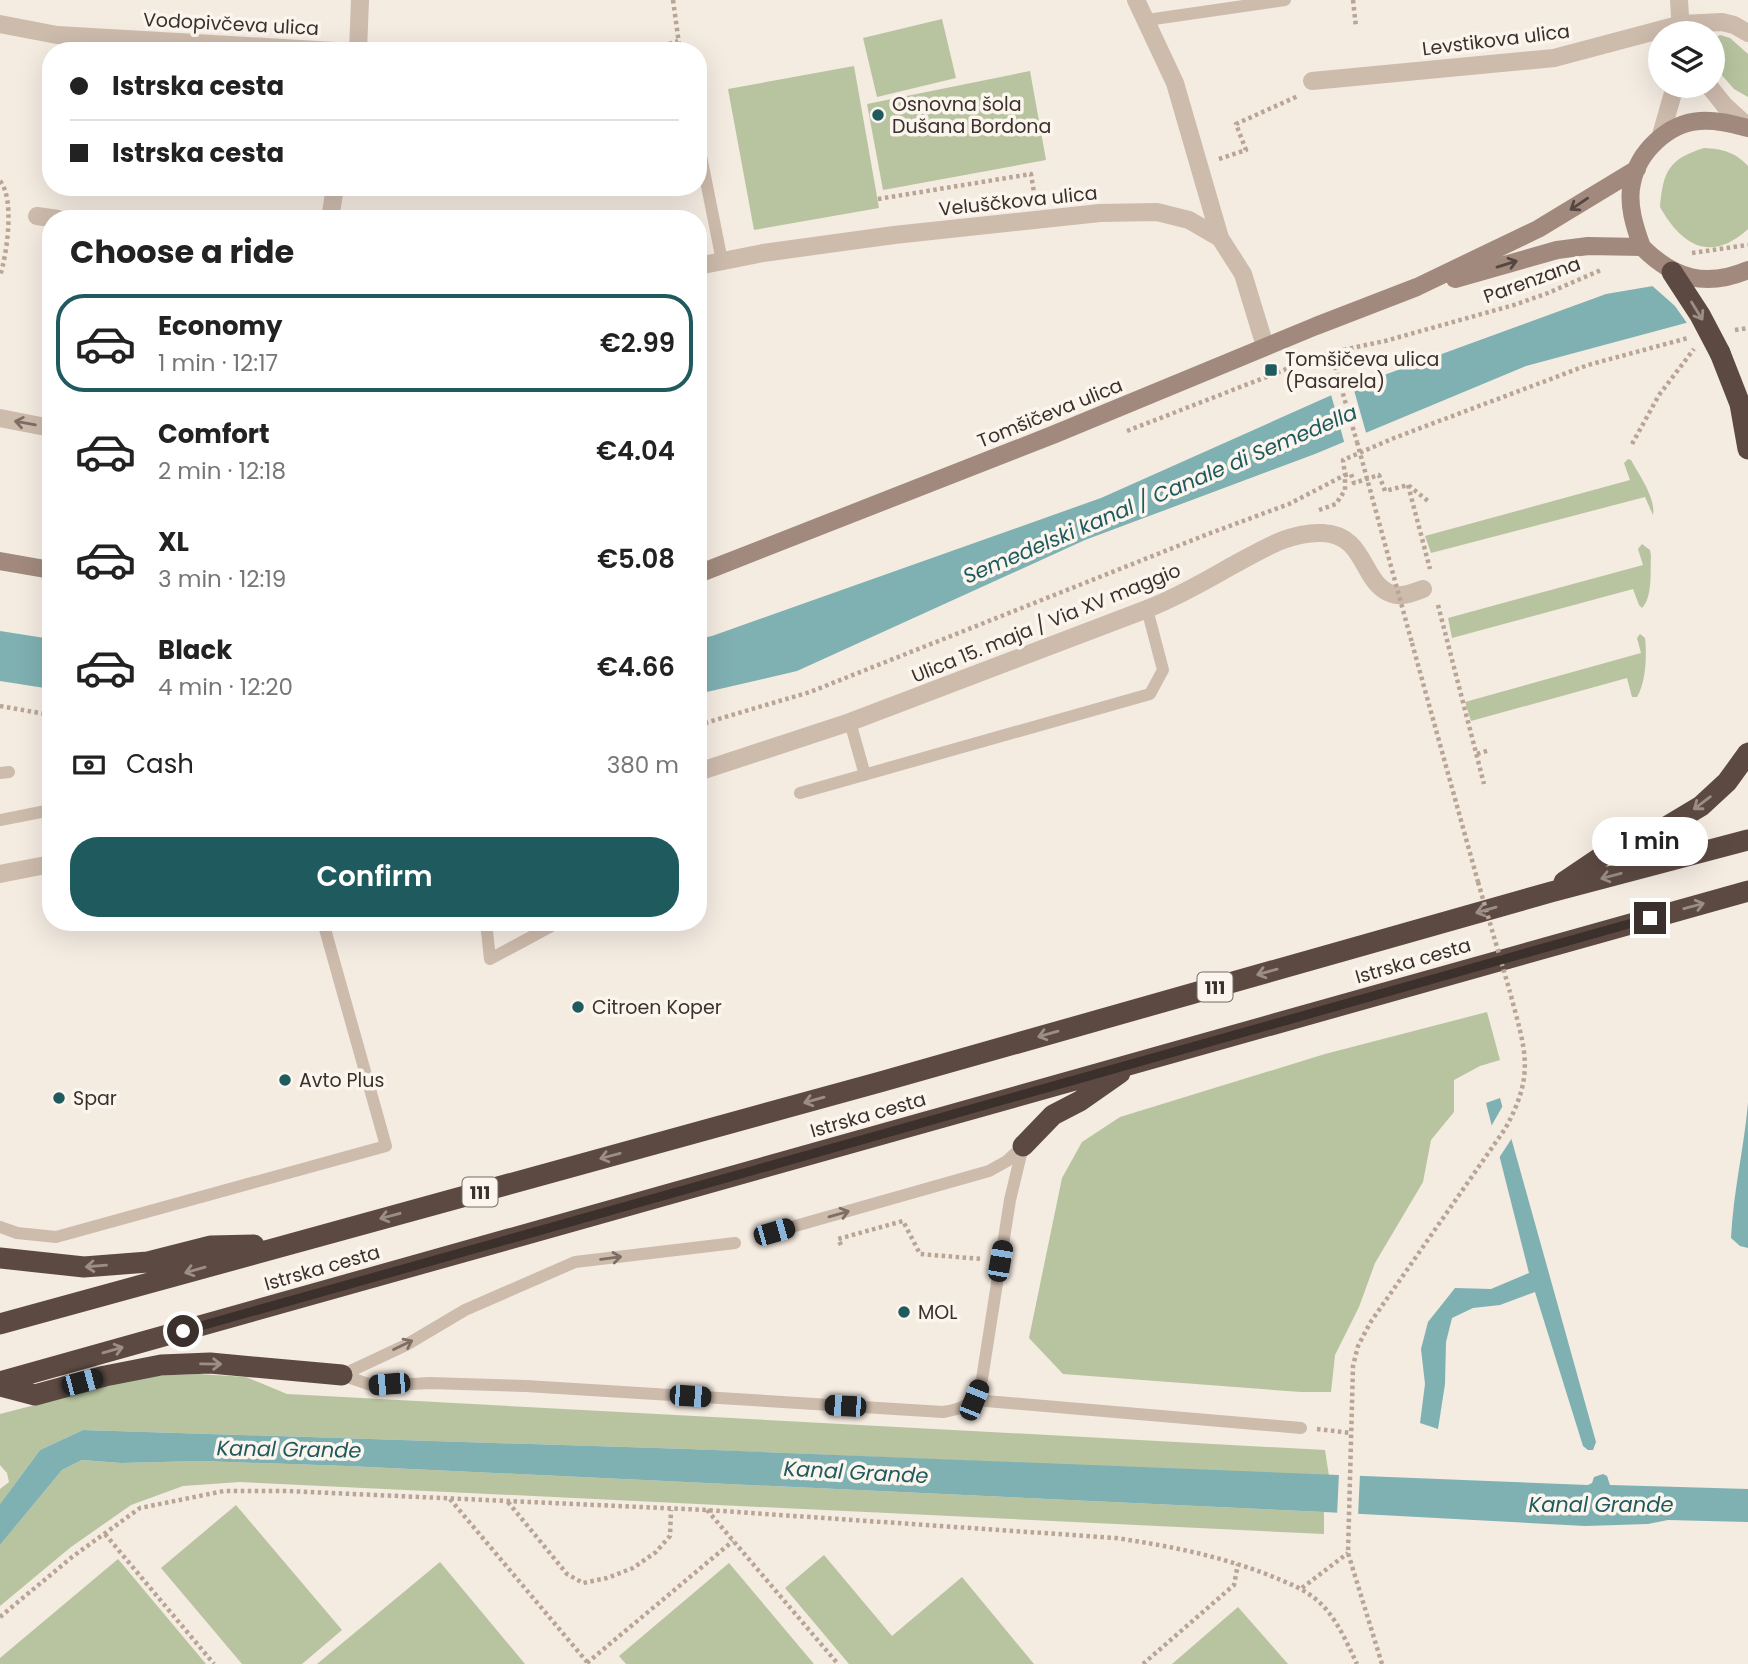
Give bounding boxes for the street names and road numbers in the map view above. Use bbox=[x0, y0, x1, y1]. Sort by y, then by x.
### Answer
street label: Vodopivčeva ulica bbox=[142, 6, 320, 42]
street label: Levstikova ulica bbox=[1421, 18, 1571, 62]
street label: Veluščkova ulica bbox=[937, 179, 1099, 223]
street label: Parenzana bbox=[1480, 250, 1584, 310]
street label: Tomšičeva ulica bbox=[973, 372, 1127, 454]
street label: Ulica 15. maja / Via XV maggio bbox=[907, 557, 1185, 689]
street label: Istrska cesta bbox=[1352, 932, 1474, 990]
road number: 111 bbox=[1198, 972, 1232, 1002]
street label: Istrska cesta bbox=[807, 1086, 929, 1144]
road number: 111 bbox=[462, 1177, 498, 1206]
street label: Istrska cesta bbox=[261, 1239, 383, 1297]

